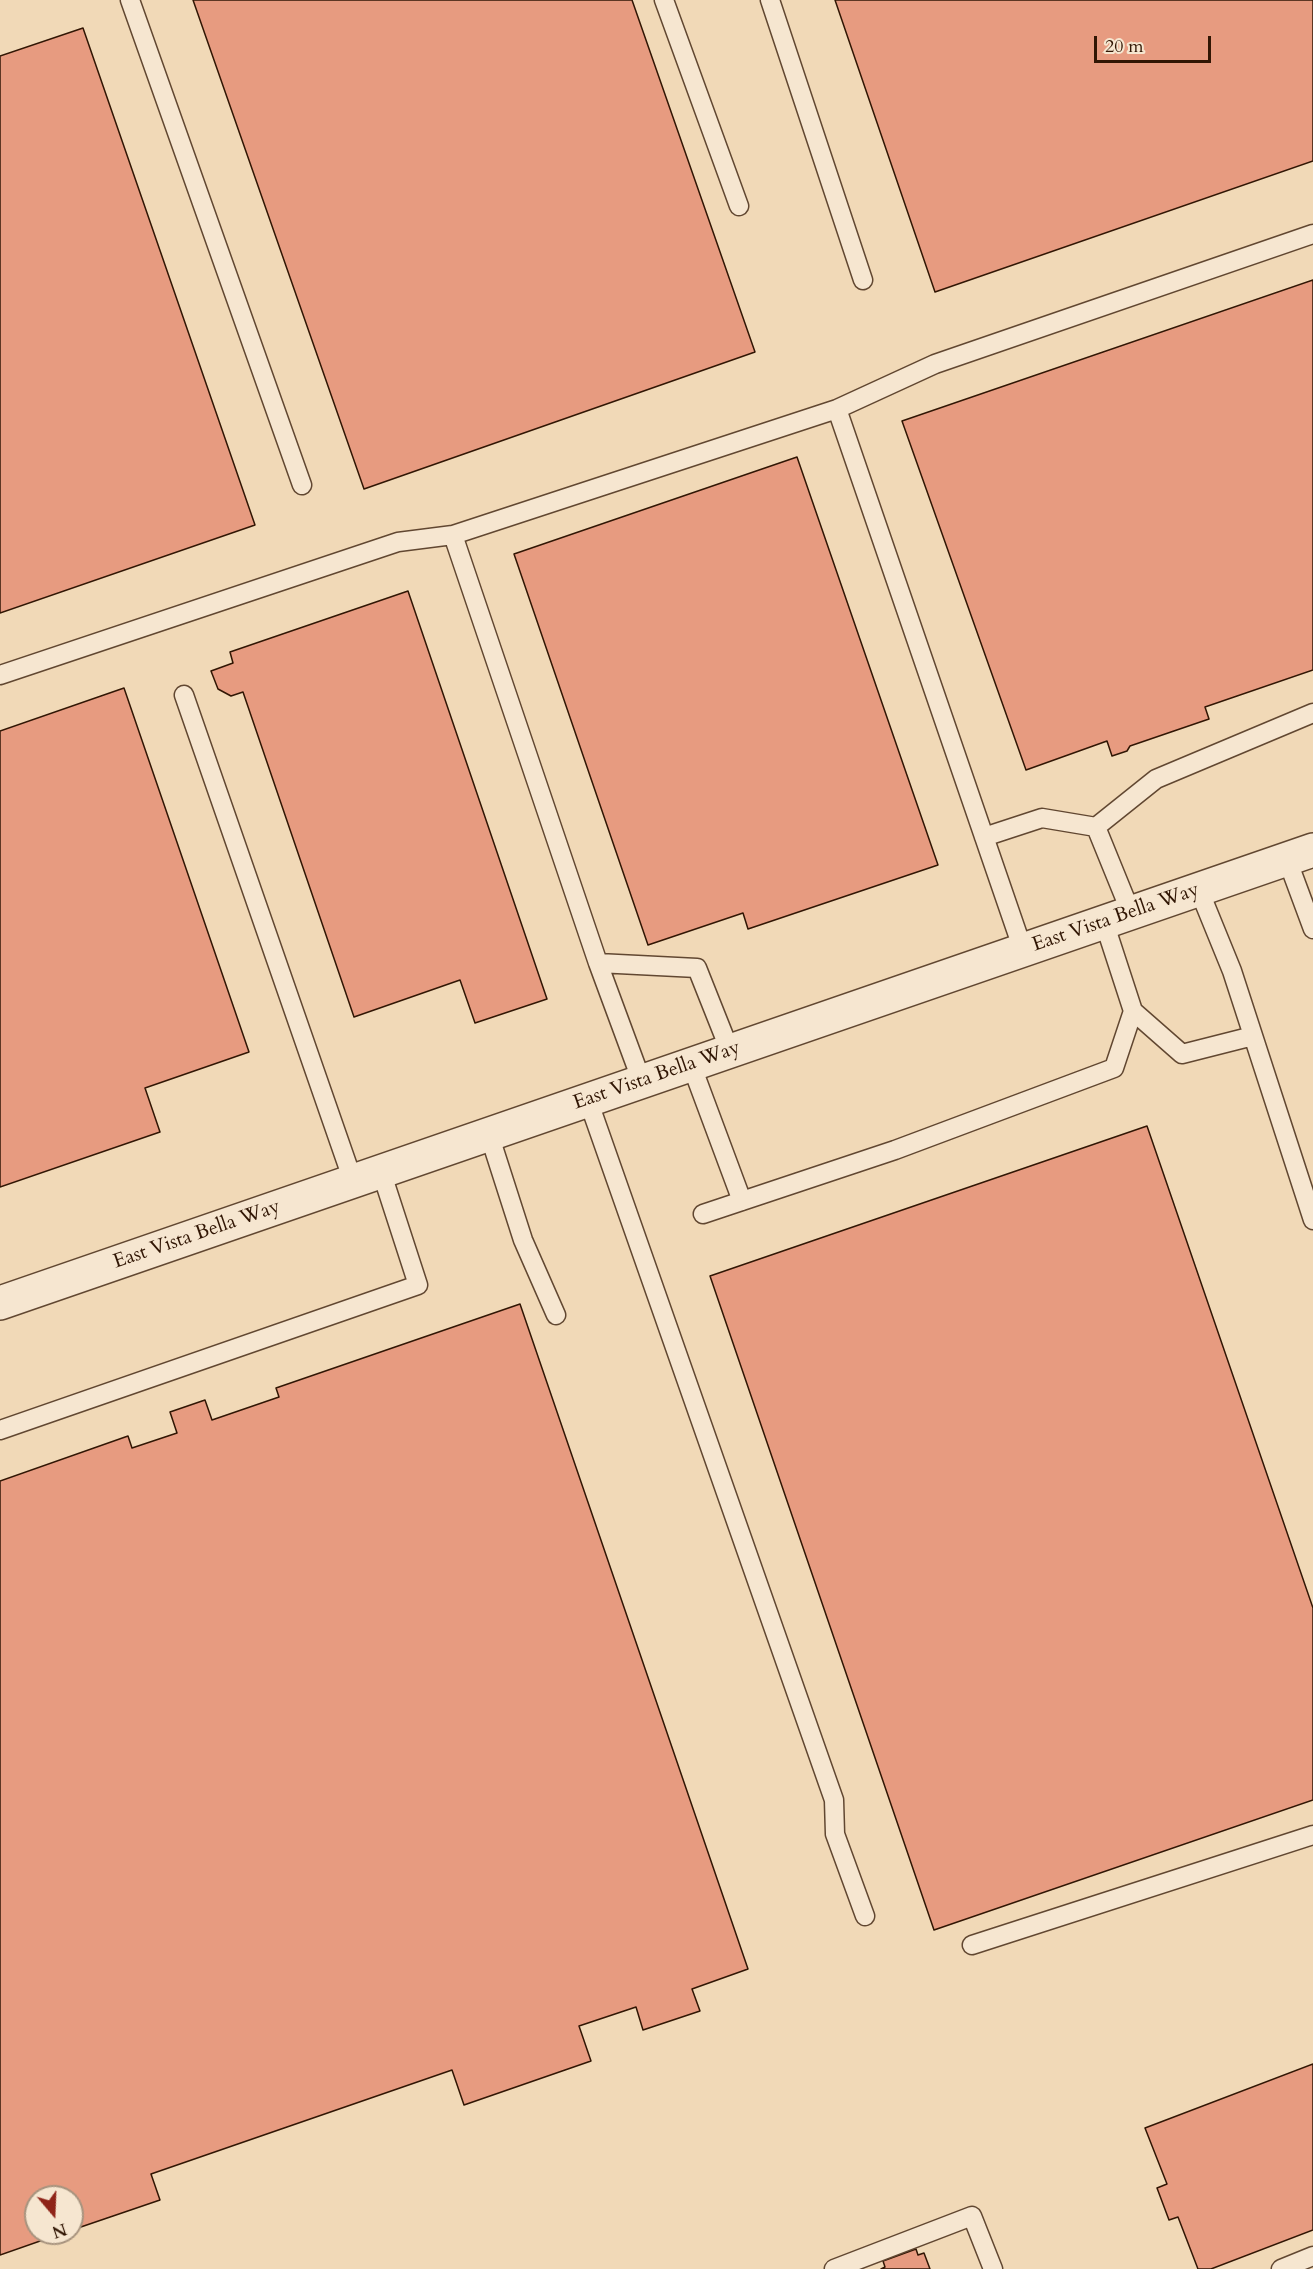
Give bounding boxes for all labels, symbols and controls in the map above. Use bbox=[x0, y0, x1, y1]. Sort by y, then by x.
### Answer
scale bar bbox=[1097, 24, 1214, 62]
text: 20 m bbox=[1105, 34, 1144, 59]
street label: East Vista Bella Way bbox=[1029, 878, 1203, 958]
street label: East Vista Bella Way bbox=[570, 1036, 744, 1116]
street label: East Vista Bella Way bbox=[110, 1195, 284, 1275]
north arrow bbox=[24, 2185, 84, 2245]
text: N bbox=[49, 2217, 69, 2243]

